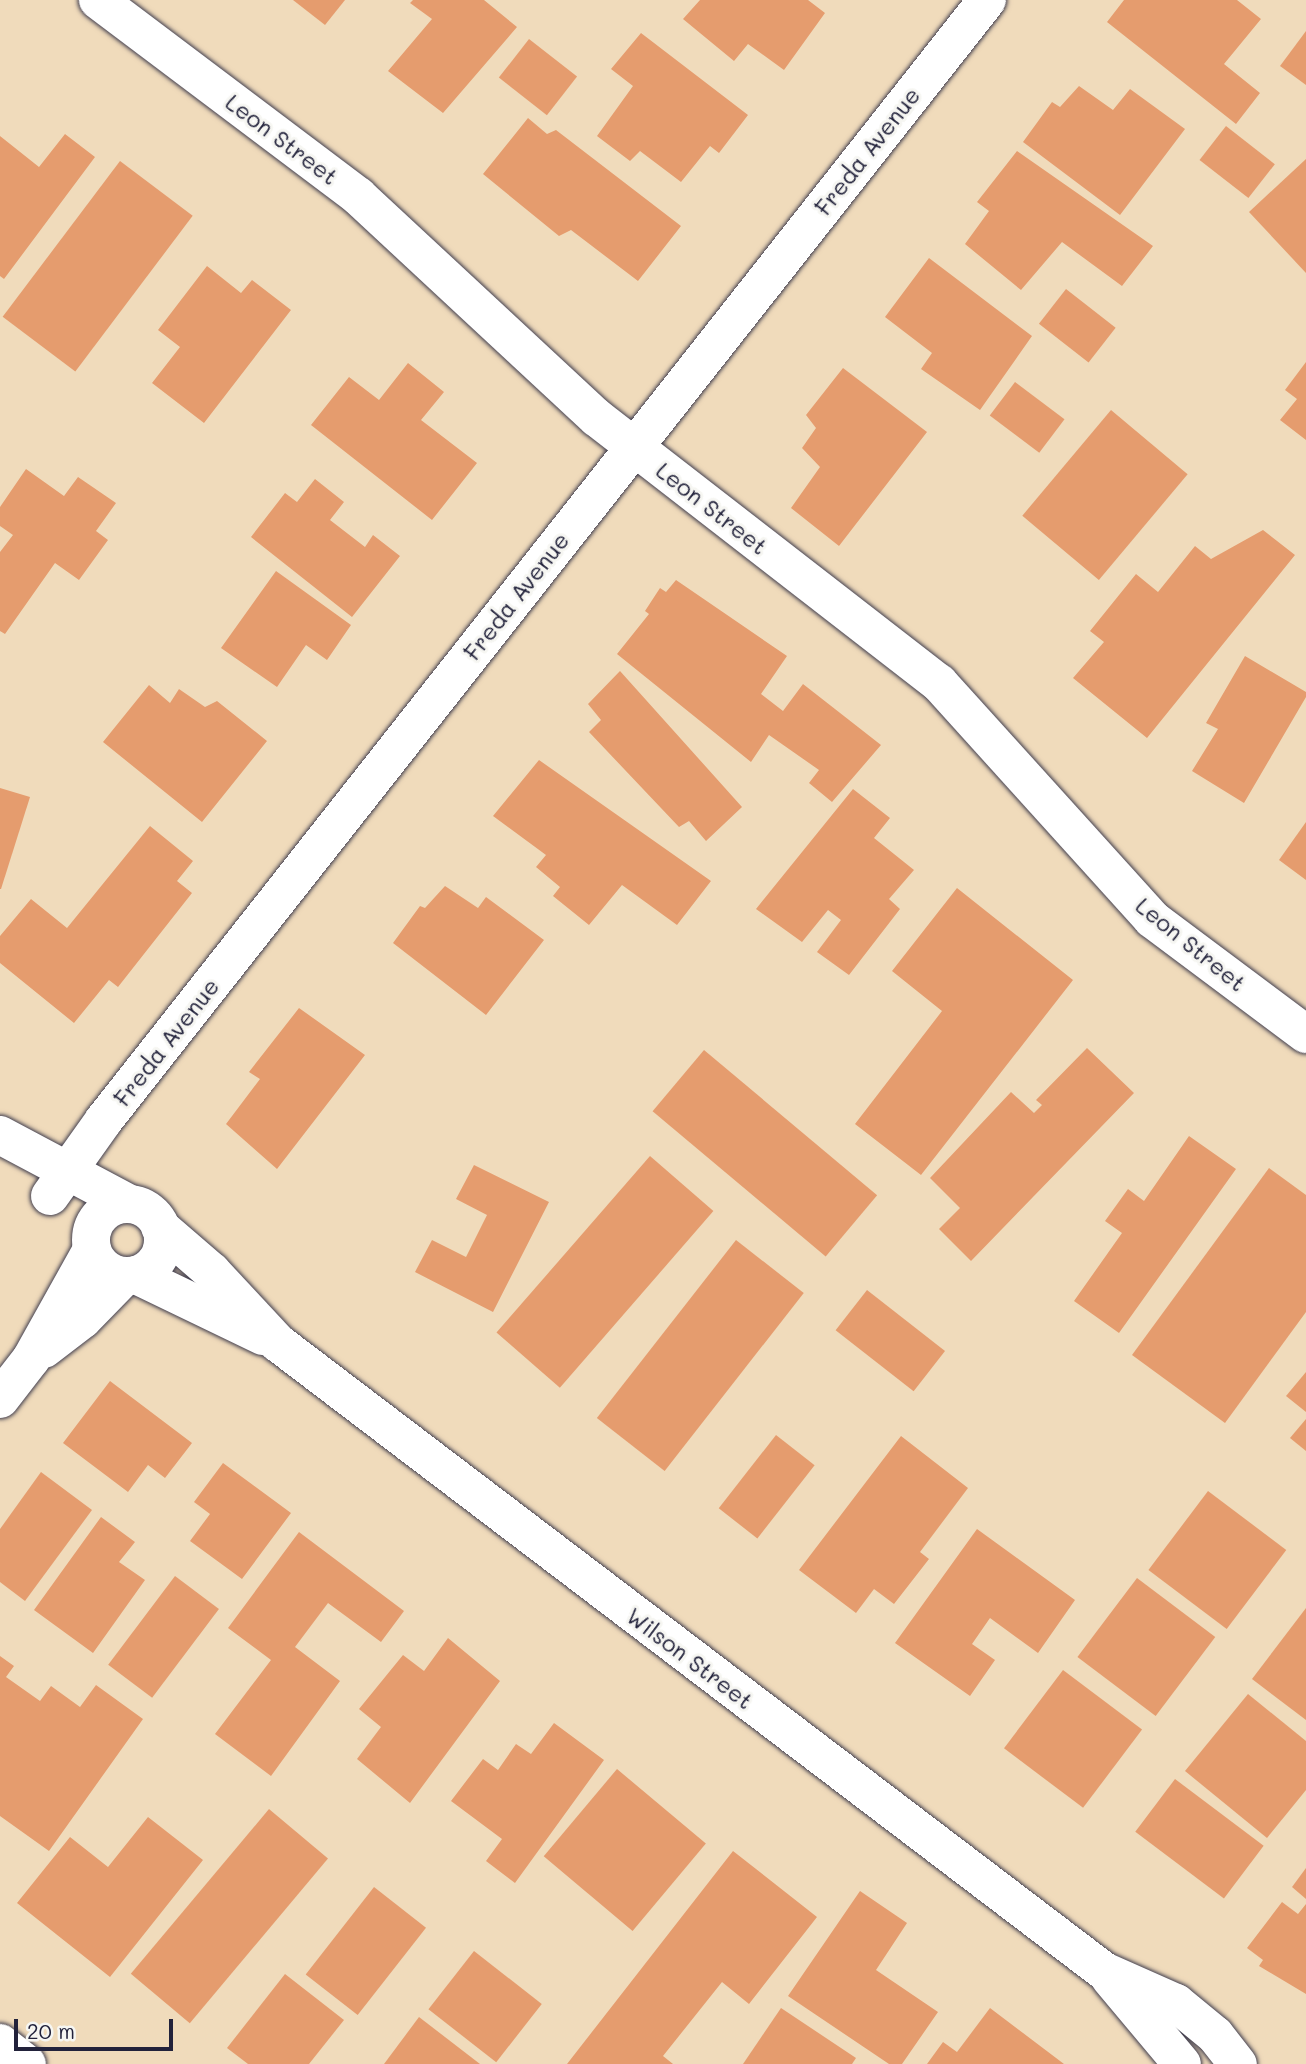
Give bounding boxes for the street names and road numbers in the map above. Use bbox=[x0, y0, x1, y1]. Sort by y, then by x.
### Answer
street label: Freda Avenue bbox=[809, 82, 925, 220]
street label: Leon Street bbox=[220, 88, 344, 190]
street label: Leon Street bbox=[651, 456, 773, 560]
street label: Freda Avenue bbox=[458, 527, 574, 665]
street label: Leon Street bbox=[1131, 891, 1251, 997]
street label: Freda Avenue bbox=[108, 973, 224, 1111]
street label: Wilson Street bbox=[621, 1602, 759, 1714]

